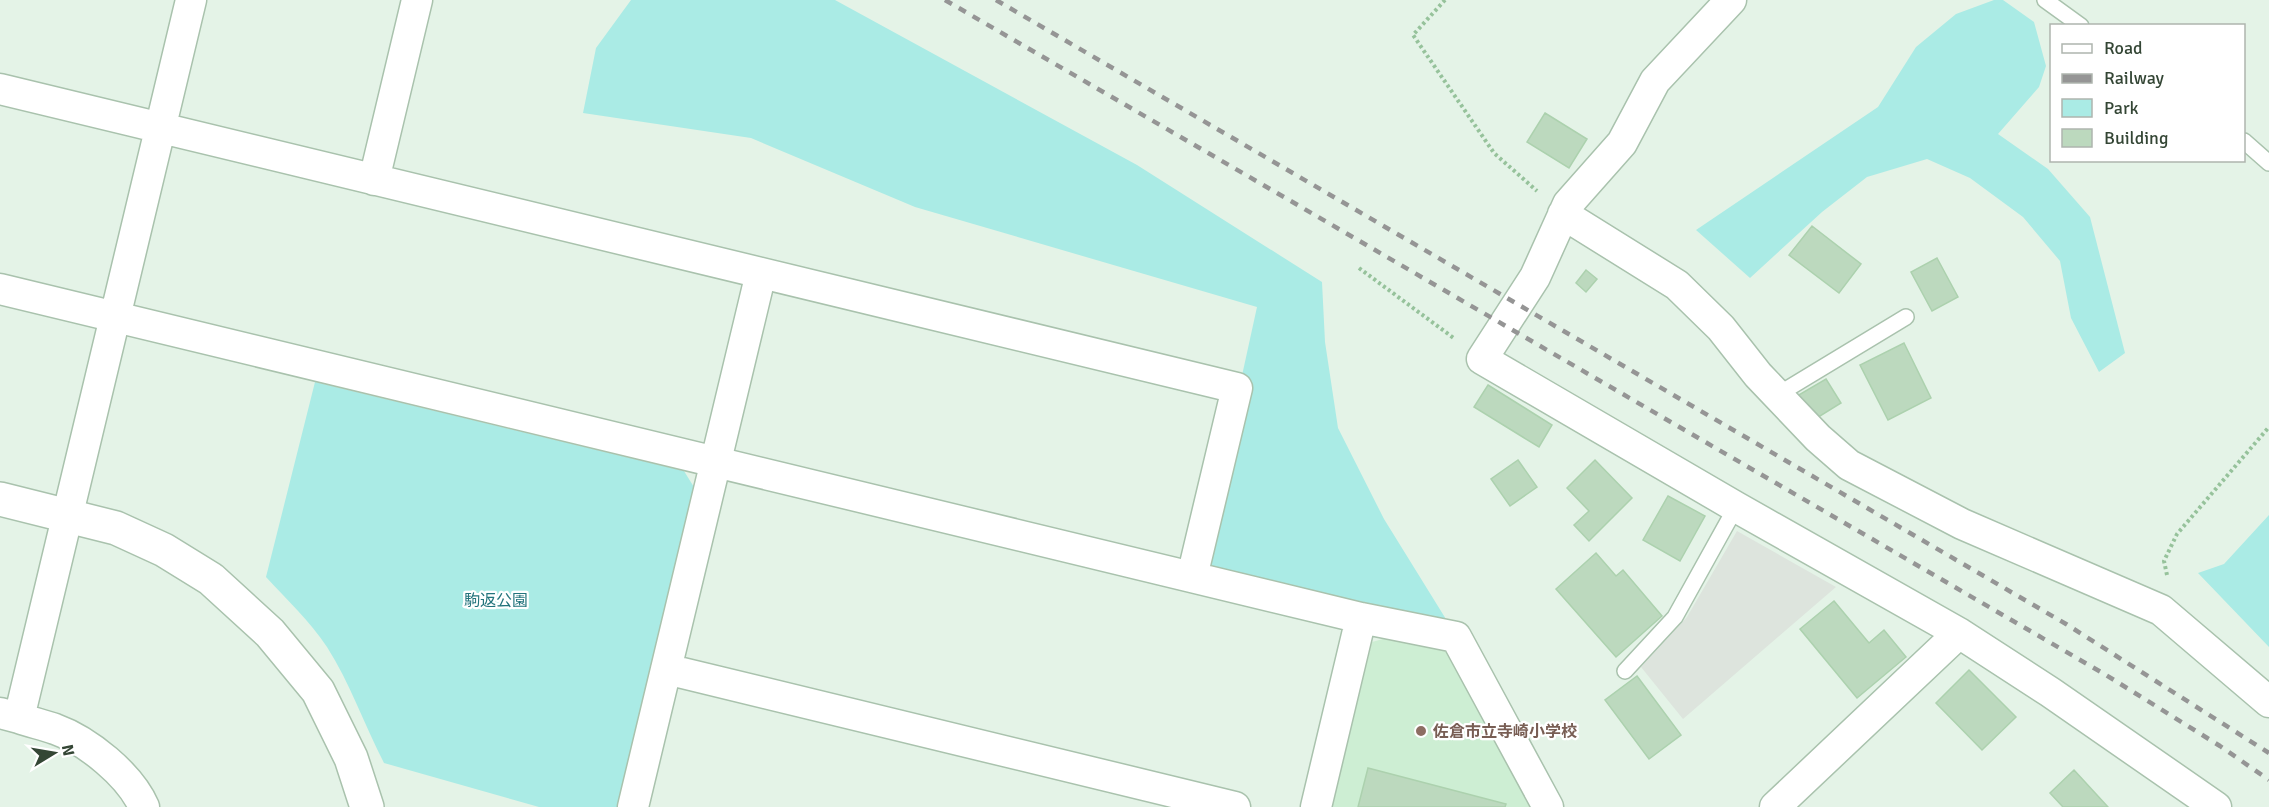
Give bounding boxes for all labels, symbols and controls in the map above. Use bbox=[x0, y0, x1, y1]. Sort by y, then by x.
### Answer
legend bbox=[2050, 24, 2245, 162]
text: Road bbox=[2104, 37, 2143, 59]
text: Railway bbox=[2104, 67, 2165, 89]
text: Park bbox=[2104, 97, 2139, 119]
text: Building bbox=[2104, 127, 2168, 149]
park label: 駒返公園 bbox=[464, 591, 528, 611]
place label: 佐倉市立寺崎小学校 bbox=[1432, 722, 1577, 742]
north arrow bbox=[24, 723, 84, 783]
marker: 佐倉市立寺崎小学校 bbox=[1414, 724, 1428, 738]
text: N bbox=[57, 743, 79, 758]

